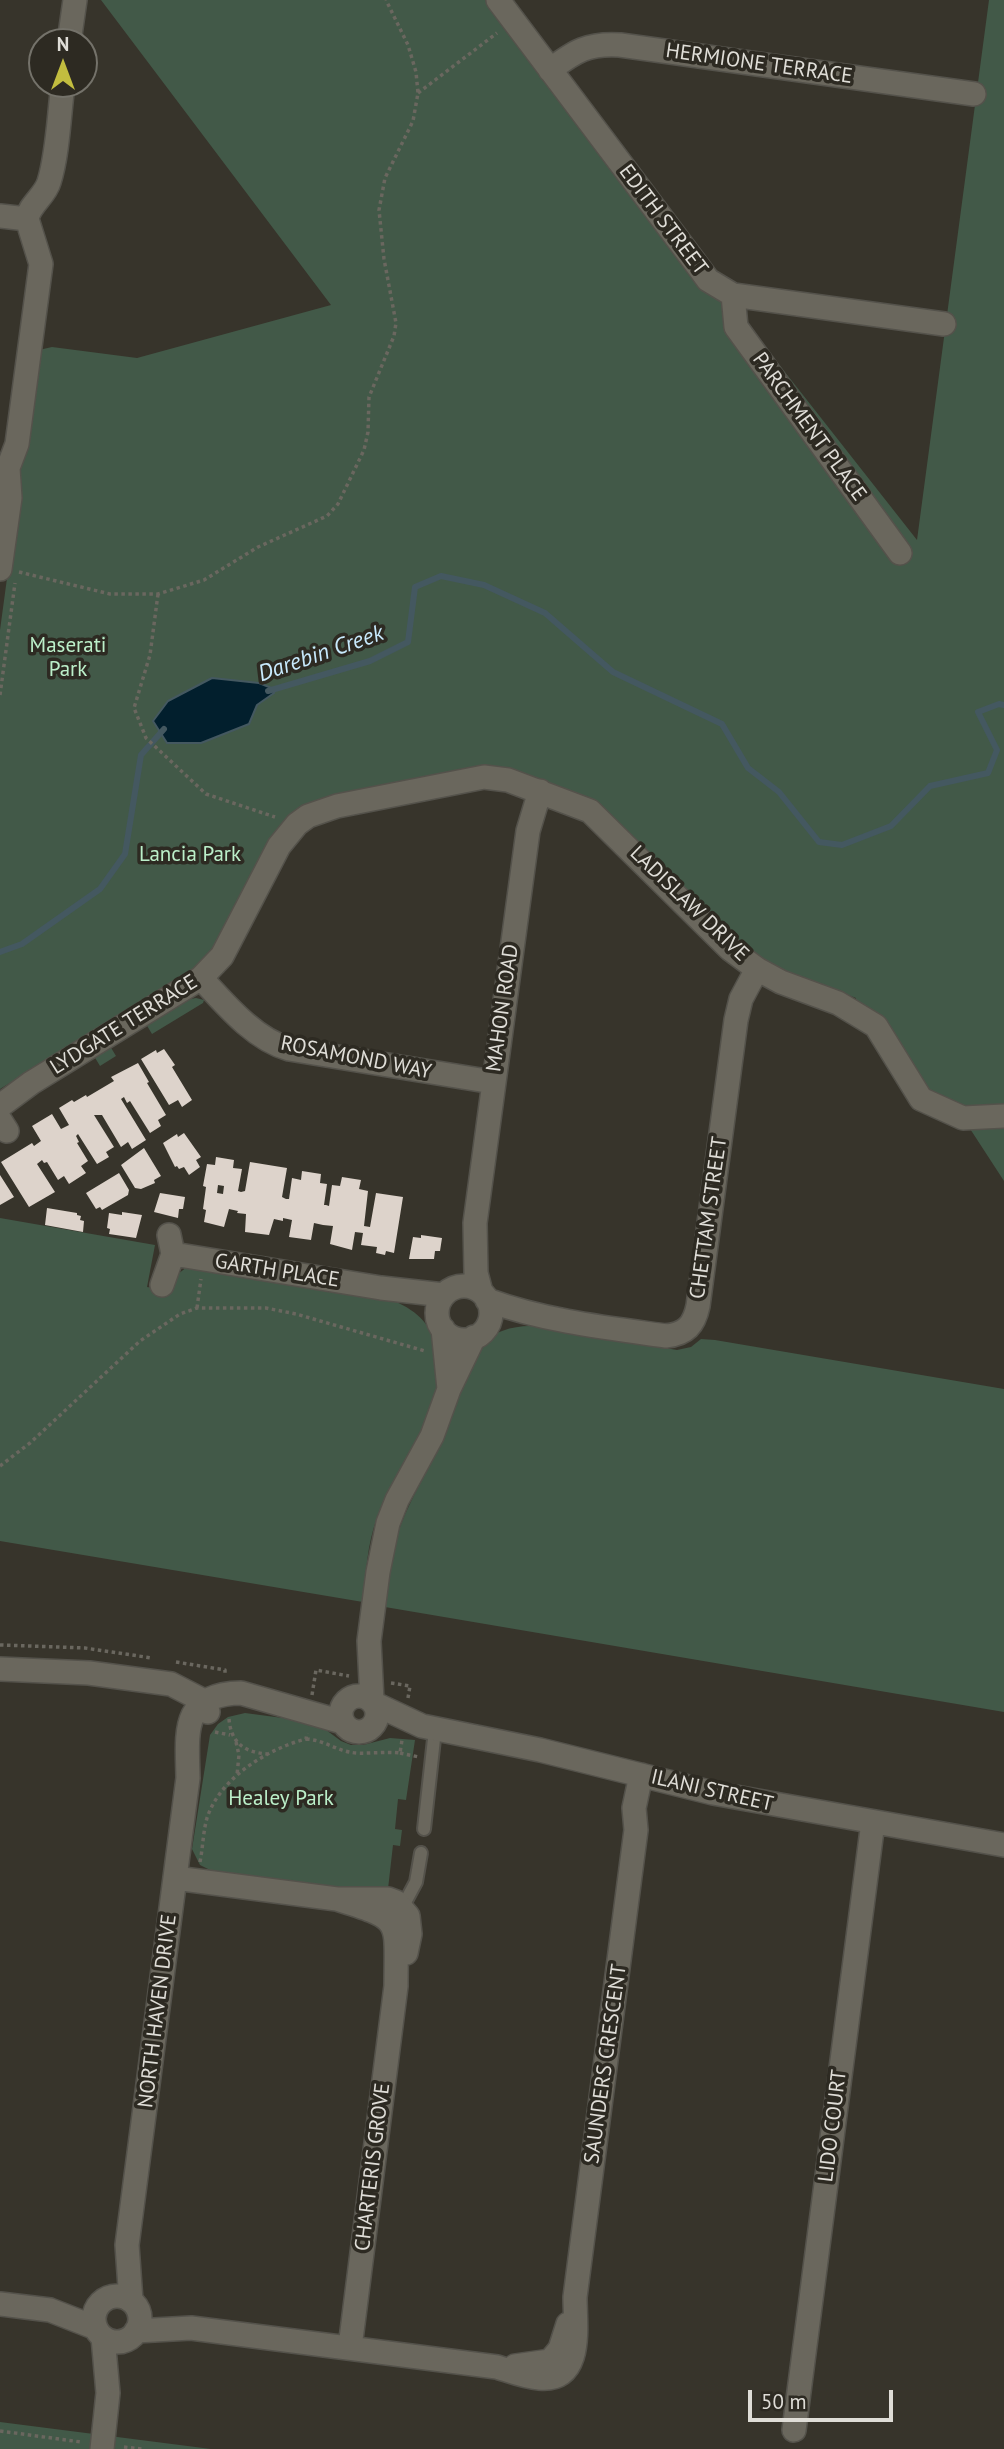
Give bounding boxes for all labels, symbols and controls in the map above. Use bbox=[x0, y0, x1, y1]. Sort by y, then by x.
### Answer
north arrow bbox=[28, 28, 98, 98]
text: N bbox=[57, 32, 69, 56]
street label: HERMIONE TERRACE bbox=[664, 38, 854, 90]
street label: EDITH STREET bbox=[613, 160, 713, 280]
street label: PARCHMENT PLACE bbox=[747, 348, 871, 506]
water label: Darebin Creek bbox=[255, 620, 387, 688]
park label: Maserati Park bbox=[30, 633, 106, 683]
street label: LADISLAW DRIVE bbox=[624, 841, 754, 967]
park label: Lancia Park bbox=[139, 842, 241, 868]
street label: MAHON ROAD bbox=[482, 943, 524, 1073]
street label: LYDGATE TERRACE bbox=[46, 970, 202, 1080]
street label: ROSAMOND WAY bbox=[278, 1031, 434, 1085]
street label: CHETTAM STREET bbox=[685, 1135, 733, 1301]
street label: GARTH PLACE bbox=[213, 1249, 341, 1293]
street label: ILANI STREET bbox=[648, 1765, 776, 1817]
park label: Healey Park bbox=[228, 1786, 334, 1812]
street label: NORTH HAVEN DRIVE bbox=[134, 1913, 182, 2109]
street label: SAUNDERS CRESCENT bbox=[580, 1963, 632, 2165]
street label: LIDO COURT bbox=[814, 2068, 852, 2184]
street label: CHARTERIS GROVE bbox=[350, 2081, 396, 2253]
scale bar bbox=[752, 2376, 897, 2420]
text: 50 m bbox=[761, 2388, 807, 2415]

